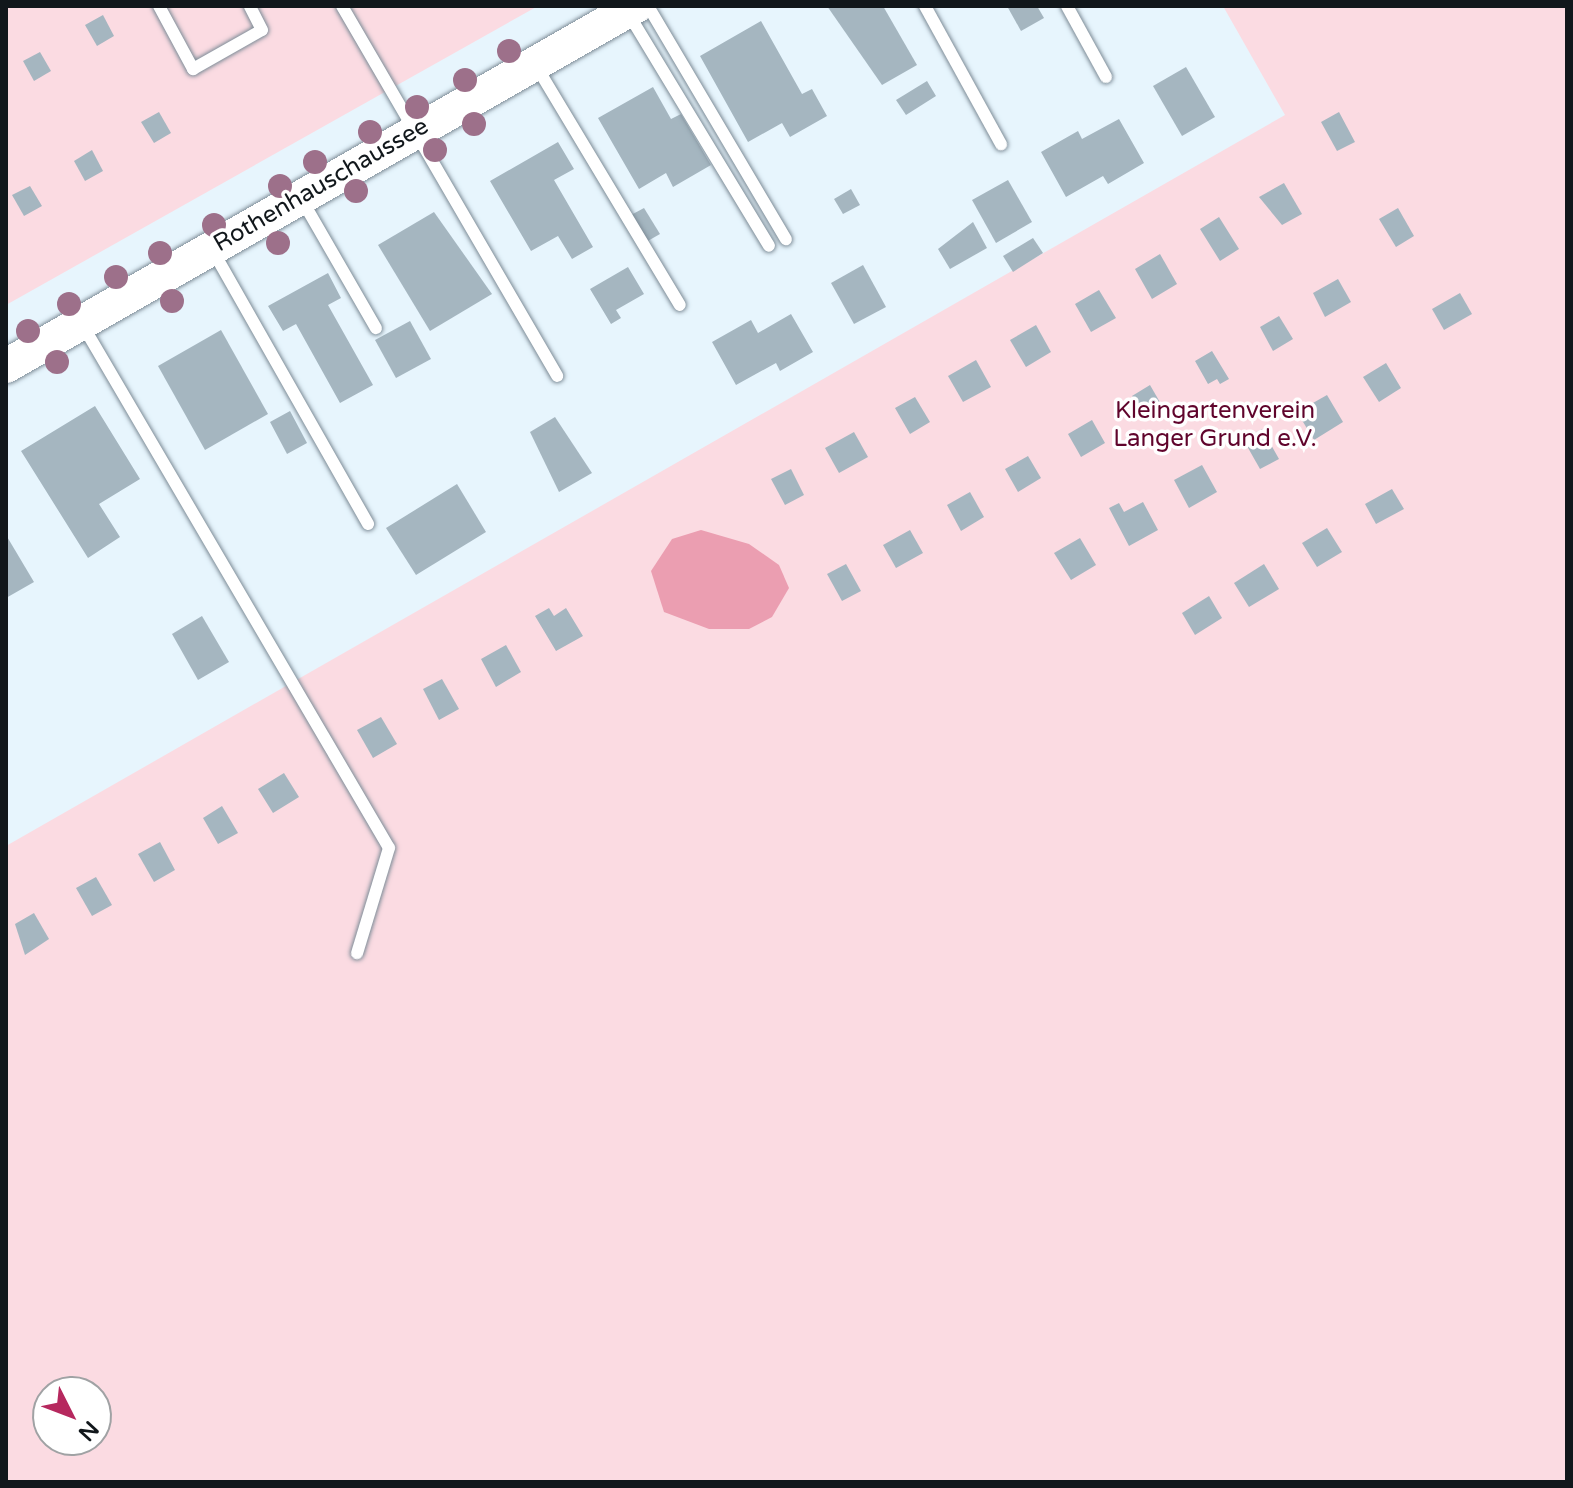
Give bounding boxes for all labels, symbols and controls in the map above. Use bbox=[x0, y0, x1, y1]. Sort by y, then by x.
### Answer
street label: Rothenhauschaussee bbox=[208, 112, 434, 258]
park label: Kleingartenverein Langer Grund e.V. bbox=[1113, 397, 1317, 453]
north arrow bbox=[32, 1376, 112, 1456]
text: N bbox=[73, 1415, 104, 1446]

